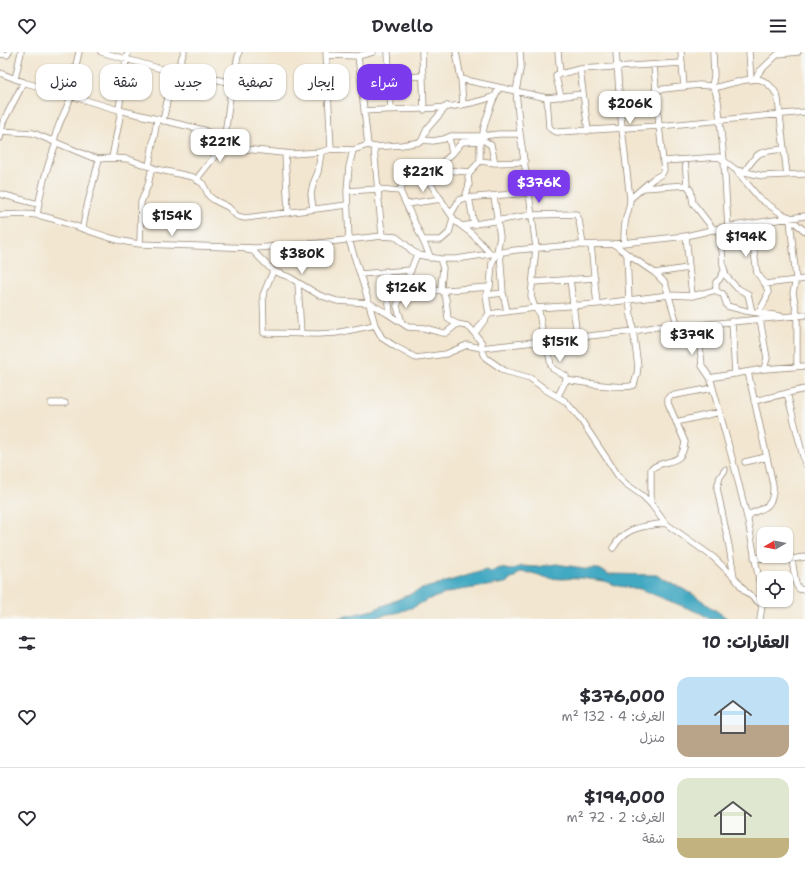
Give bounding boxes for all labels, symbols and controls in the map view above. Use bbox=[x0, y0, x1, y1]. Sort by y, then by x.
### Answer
text: Dwello bbox=[372, 14, 434, 38]
icon: heart bbox=[16, 15, 38, 37]
icon: menu bbox=[767, 15, 789, 37]
chip: منزل bbox=[36, 64, 92, 100]
chip: شقة bbox=[100, 64, 152, 100]
chip: جديد bbox=[160, 64, 216, 100]
chip: تصفية bbox=[224, 64, 286, 100]
chip: إيجار bbox=[294, 64, 349, 100]
chip: شراء bbox=[357, 64, 412, 100]
pin: $206K bbox=[602, 91, 658, 125]
text: $206K bbox=[608, 95, 652, 112]
pin: $221K bbox=[192, 129, 248, 163]
text: $221K bbox=[200, 133, 240, 150]
pin: $221K bbox=[395, 159, 451, 193]
text: $221K bbox=[403, 163, 443, 180]
pin: $376K bbox=[511, 170, 567, 204]
text: $376K bbox=[517, 174, 561, 191]
pin: $154K bbox=[144, 203, 200, 237]
text: $154K bbox=[152, 207, 192, 224]
pin: $194K bbox=[718, 224, 774, 258]
text: $194K bbox=[725, 228, 767, 245]
pin: $380K bbox=[274, 241, 330, 275]
text: $380K bbox=[280, 245, 324, 262]
pin: $126K bbox=[378, 275, 434, 309]
text: $126K bbox=[386, 279, 426, 296]
pin: $379K bbox=[664, 322, 720, 356]
text: $379K bbox=[670, 326, 714, 343]
pin: $151K bbox=[532, 329, 588, 363]
text: $151K bbox=[542, 333, 578, 350]
north arrow bbox=[757, 527, 793, 563]
map controls bbox=[757, 527, 793, 607]
button: locate bbox=[757, 571, 793, 607]
text: العقارات: 10 bbox=[702, 631, 789, 653]
icon: filters bbox=[16, 632, 38, 654]
text: $376,000 bbox=[579, 685, 665, 707]
icon: home bbox=[709, 693, 757, 741]
icon: heart bbox=[16, 706, 38, 728]
text: الغرف: 4 · 132 m² bbox=[562, 708, 665, 725]
text: منزل bbox=[639, 729, 665, 746]
text: $194,000 bbox=[584, 786, 665, 808]
icon: home bbox=[709, 794, 757, 842]
icon: heart bbox=[16, 807, 38, 829]
text: الغرف: 2 · 72 m² bbox=[567, 809, 665, 826]
text: شقة bbox=[642, 830, 665, 847]

